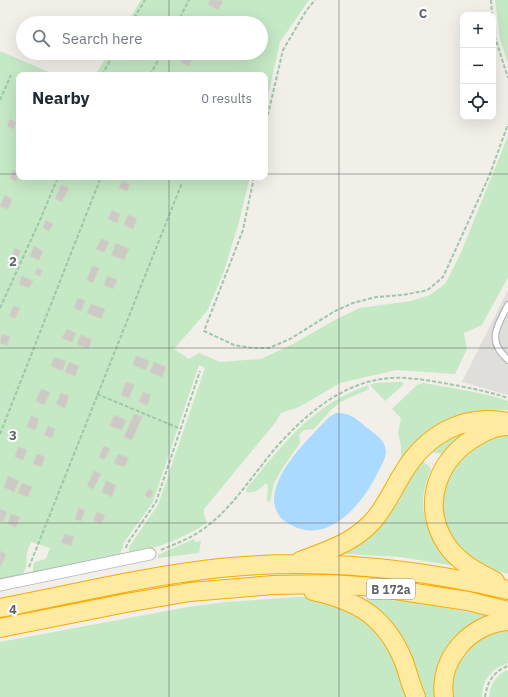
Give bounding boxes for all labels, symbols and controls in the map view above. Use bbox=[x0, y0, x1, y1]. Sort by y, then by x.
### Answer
text: C bbox=[419, 5, 428, 22]
map controls bbox=[460, 12, 496, 120]
button: + bbox=[460, 12, 496, 48]
search box bbox=[16, 16, 268, 60]
icon: search bbox=[30, 27, 52, 49]
text: Search here bbox=[62, 29, 142, 48]
button: − bbox=[460, 48, 496, 84]
button: locate bbox=[460, 84, 496, 120]
text: Nearby bbox=[32, 87, 90, 109]
text: 0 results bbox=[201, 90, 252, 107]
text: 2 bbox=[9, 253, 17, 270]
text: 3 bbox=[9, 427, 17, 444]
road number: B 172a bbox=[367, 579, 415, 599]
text: 4 bbox=[9, 601, 17, 618]

